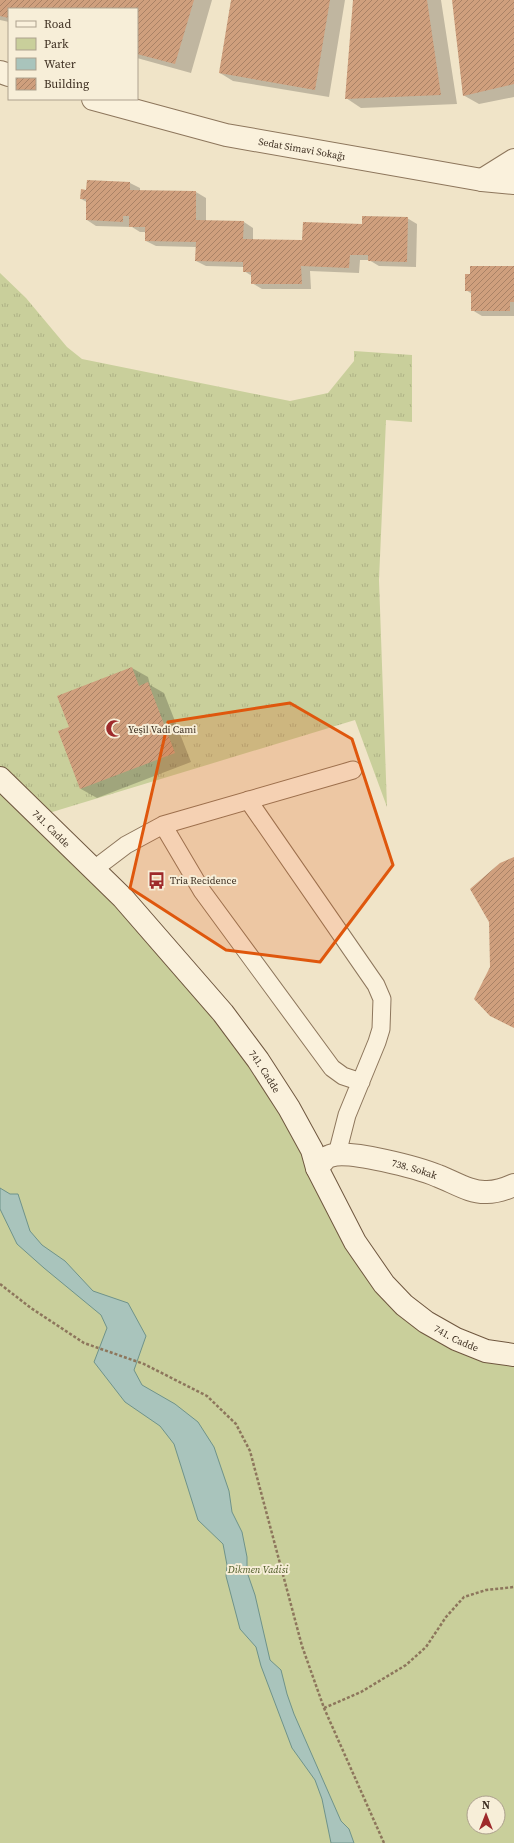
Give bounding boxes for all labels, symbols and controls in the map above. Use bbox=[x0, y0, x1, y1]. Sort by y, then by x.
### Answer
legend bbox=[8, 8, 138, 100]
text: Road bbox=[44, 16, 71, 32]
text: Park bbox=[44, 36, 69, 52]
text: Water bbox=[44, 56, 76, 72]
text: Building bbox=[44, 76, 89, 92]
street label: Sedat Simavi Sokağı bbox=[258, 134, 347, 162]
mosque icon: Yeşil Vadi Cami bbox=[105, 719, 125, 739]
place label: Yeşil Vadi Cami bbox=[128, 723, 196, 736]
street label: 741. Cadde bbox=[30, 807, 73, 850]
bus stop icon: Tria Recidence bbox=[147, 870, 167, 890]
place label: Tria Recidence bbox=[170, 874, 237, 887]
street label: 741. Cadde bbox=[246, 1047, 284, 1095]
street label: 738. Sokak bbox=[390, 1156, 440, 1182]
street label: 741. Cadde bbox=[432, 1321, 481, 1354]
park label: Dikmen Vadisi bbox=[227, 1563, 288, 1576]
north arrow bbox=[466, 1795, 506, 1835]
text: N bbox=[482, 1798, 490, 1813]

